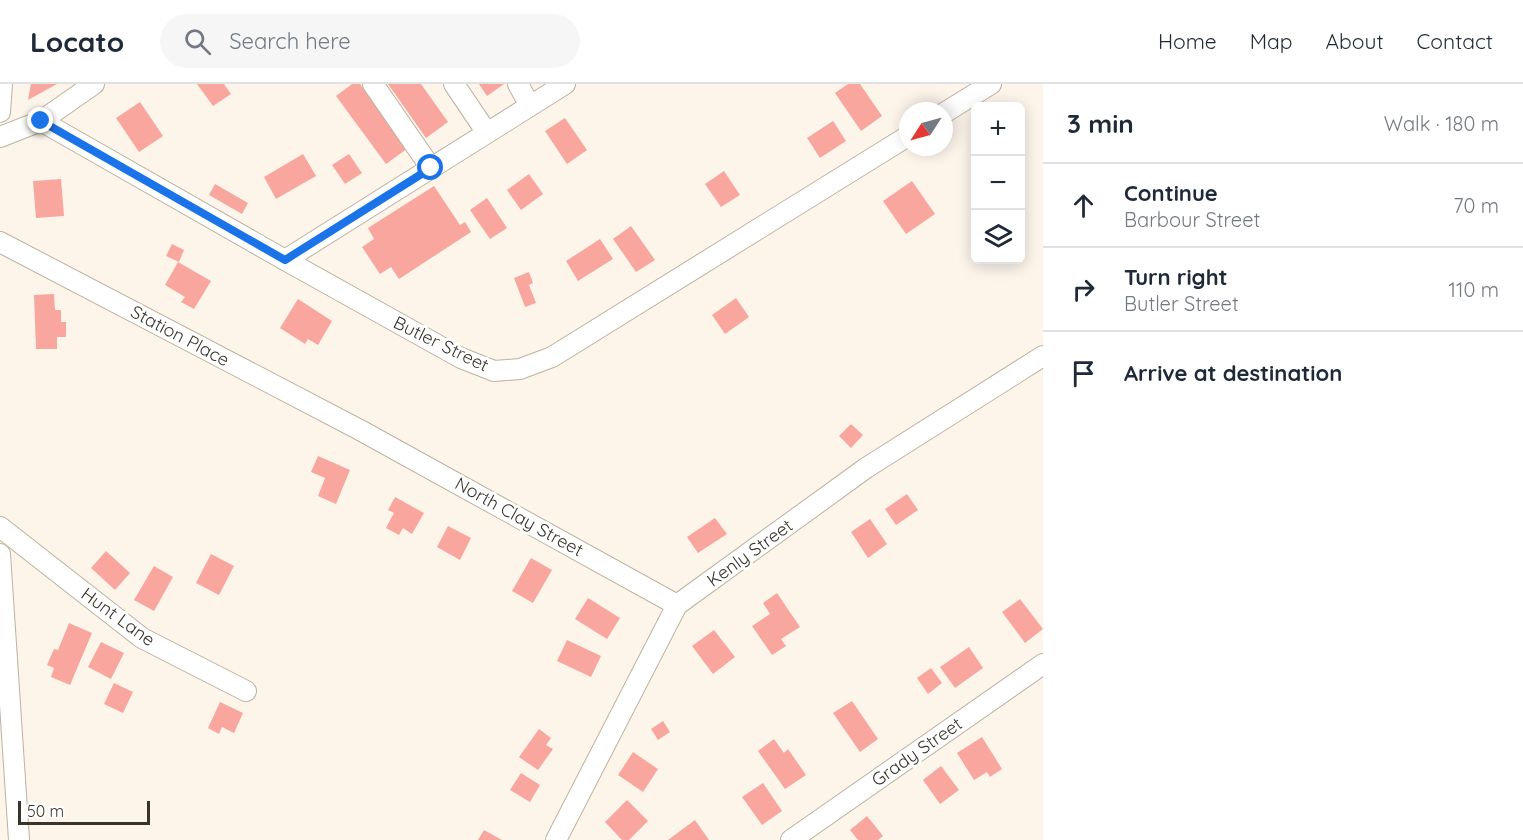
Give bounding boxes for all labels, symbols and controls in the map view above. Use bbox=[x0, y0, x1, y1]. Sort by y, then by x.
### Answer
search box bbox=[160, 14, 580, 68]
text: Locato bbox=[30, 24, 124, 59]
icon: search bbox=[181, 25, 214, 58]
text: Search here bbox=[229, 27, 351, 55]
text: Home bbox=[1158, 28, 1217, 54]
text: Map bbox=[1250, 28, 1293, 54]
text: About bbox=[1326, 28, 1384, 54]
text: Contact bbox=[1417, 28, 1493, 54]
north arrow bbox=[899, 102, 953, 156]
map controls bbox=[971, 102, 1025, 264]
button: + bbox=[971, 102, 1025, 156]
route end bbox=[27, 107, 53, 133]
text: 3 min bbox=[1067, 107, 1134, 140]
text: Walk · 180 m bbox=[1384, 111, 1499, 136]
route start bbox=[417, 154, 443, 180]
button: − bbox=[971, 156, 1025, 210]
text: Continue bbox=[1124, 179, 1218, 207]
icon: ahead bbox=[1067, 189, 1100, 222]
text: 70 m bbox=[1453, 193, 1499, 218]
text: Barbour Street bbox=[1124, 207, 1260, 232]
button: layers bbox=[971, 210, 1025, 264]
text: Turn right bbox=[1124, 263, 1228, 291]
icon: right bbox=[1067, 273, 1100, 306]
text: 110 m bbox=[1449, 277, 1499, 302]
text: Butler Street bbox=[1124, 291, 1239, 316]
street label: Station Place bbox=[127, 300, 234, 371]
street label: Butler Street bbox=[390, 311, 493, 377]
icon: arrive bbox=[1067, 357, 1100, 390]
text: Arrive at destination bbox=[1124, 359, 1342, 387]
street label: North Clay Street bbox=[451, 472, 587, 561]
street label: Kenly Street bbox=[702, 514, 797, 591]
street label: Hunt Lane bbox=[77, 582, 160, 651]
street label: Grady Street bbox=[867, 712, 966, 791]
scale bar bbox=[18, 798, 150, 826]
text: 50 m bbox=[27, 801, 64, 821]

